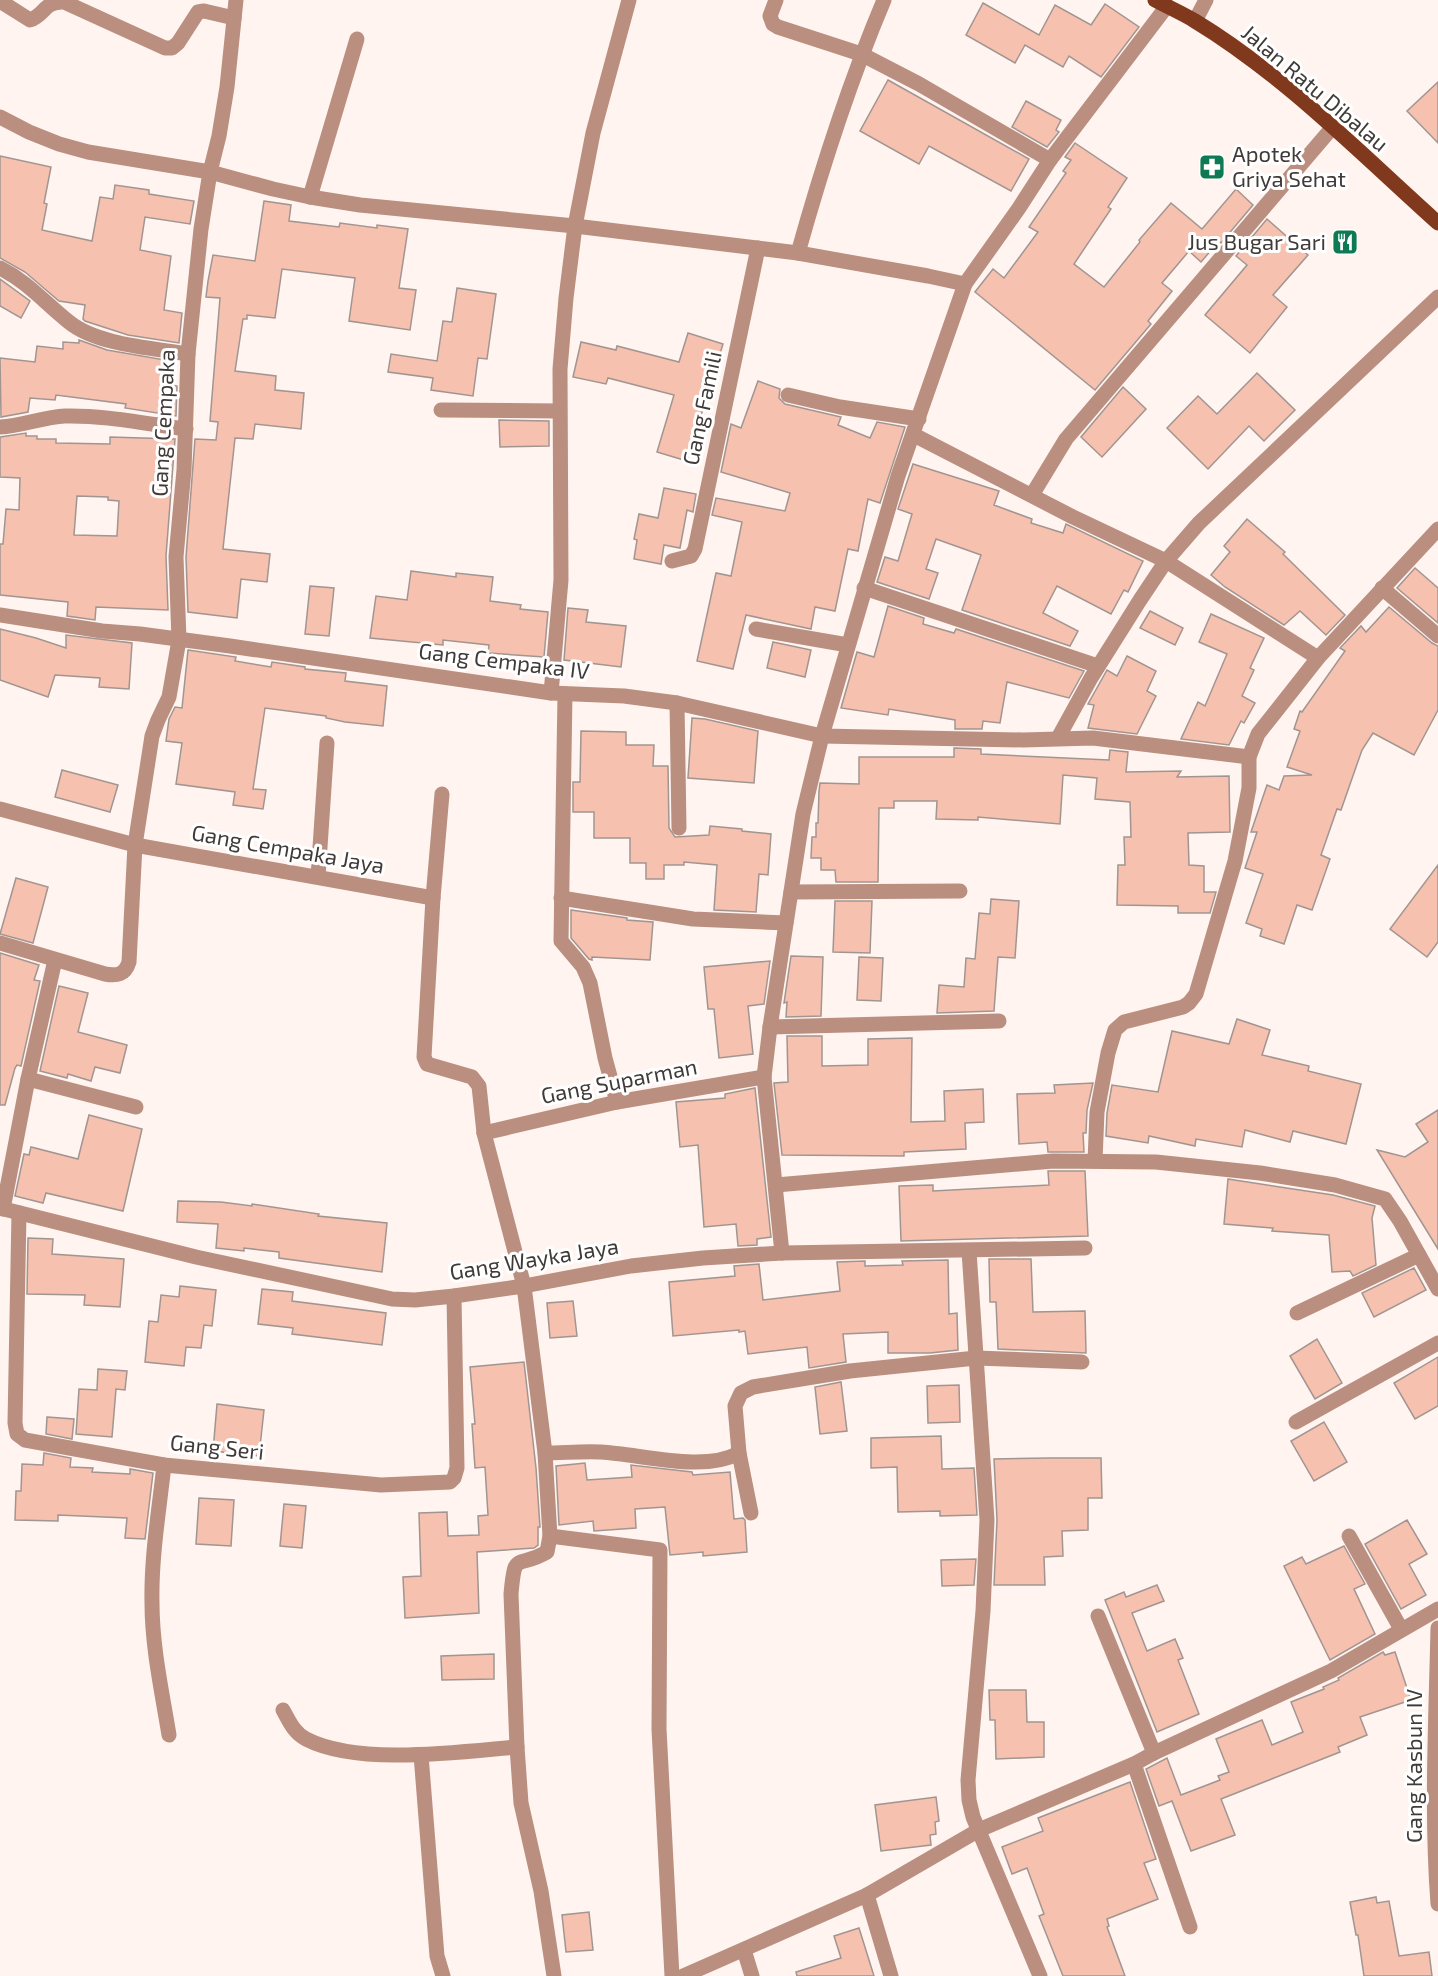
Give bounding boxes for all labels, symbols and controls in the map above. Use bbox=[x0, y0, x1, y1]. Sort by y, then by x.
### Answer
street label: Jalan Ratu Dibalau bbox=[1237, 18, 1394, 156]
place label: Apotek Griya Sehat bbox=[1232, 140, 1346, 191]
pharmacy icon: Apotek Griya Sehat bbox=[1197, 152, 1227, 182]
restaurant icon: Jus Bugar Sari bbox=[1330, 227, 1360, 257]
place label: Jus Bugar Sari bbox=[1188, 228, 1326, 254]
street label: Gang Famili bbox=[676, 348, 726, 467]
street label: Gang Cempaka bbox=[145, 349, 179, 497]
street label: Gang Cempaka IV bbox=[417, 637, 591, 683]
street label: Gang Cempaka Jaya bbox=[190, 818, 387, 878]
street label: Gang Suparman bbox=[539, 1052, 699, 1108]
street label: Gang Wayka Jaya bbox=[447, 1232, 620, 1284]
street label: Gang Seri bbox=[169, 1428, 265, 1464]
street label: Gang Kasbun IV bbox=[1400, 1688, 1426, 1843]

